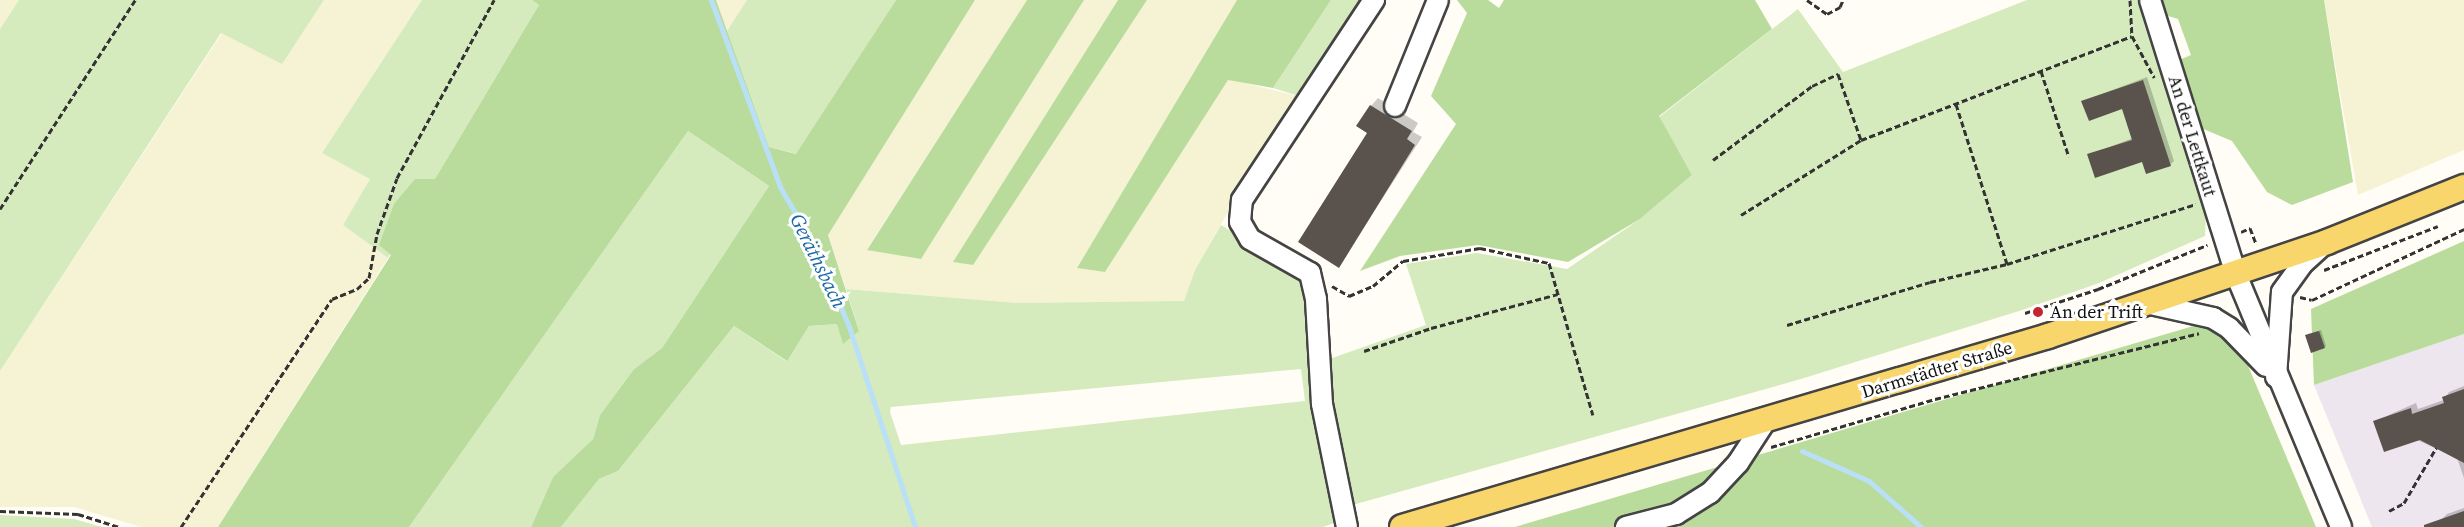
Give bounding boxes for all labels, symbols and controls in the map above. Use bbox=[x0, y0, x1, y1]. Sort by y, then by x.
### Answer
street label: An der Lettkaut bbox=[2163, 73, 2221, 199]
water label: Geräthsbach bbox=[785, 210, 851, 312]
place label: An der Trift bbox=[2050, 301, 2143, 323]
marker: An der Trift bbox=[2031, 305, 2045, 319]
street label: Darmstädter Straße bbox=[1859, 337, 2015, 403]

